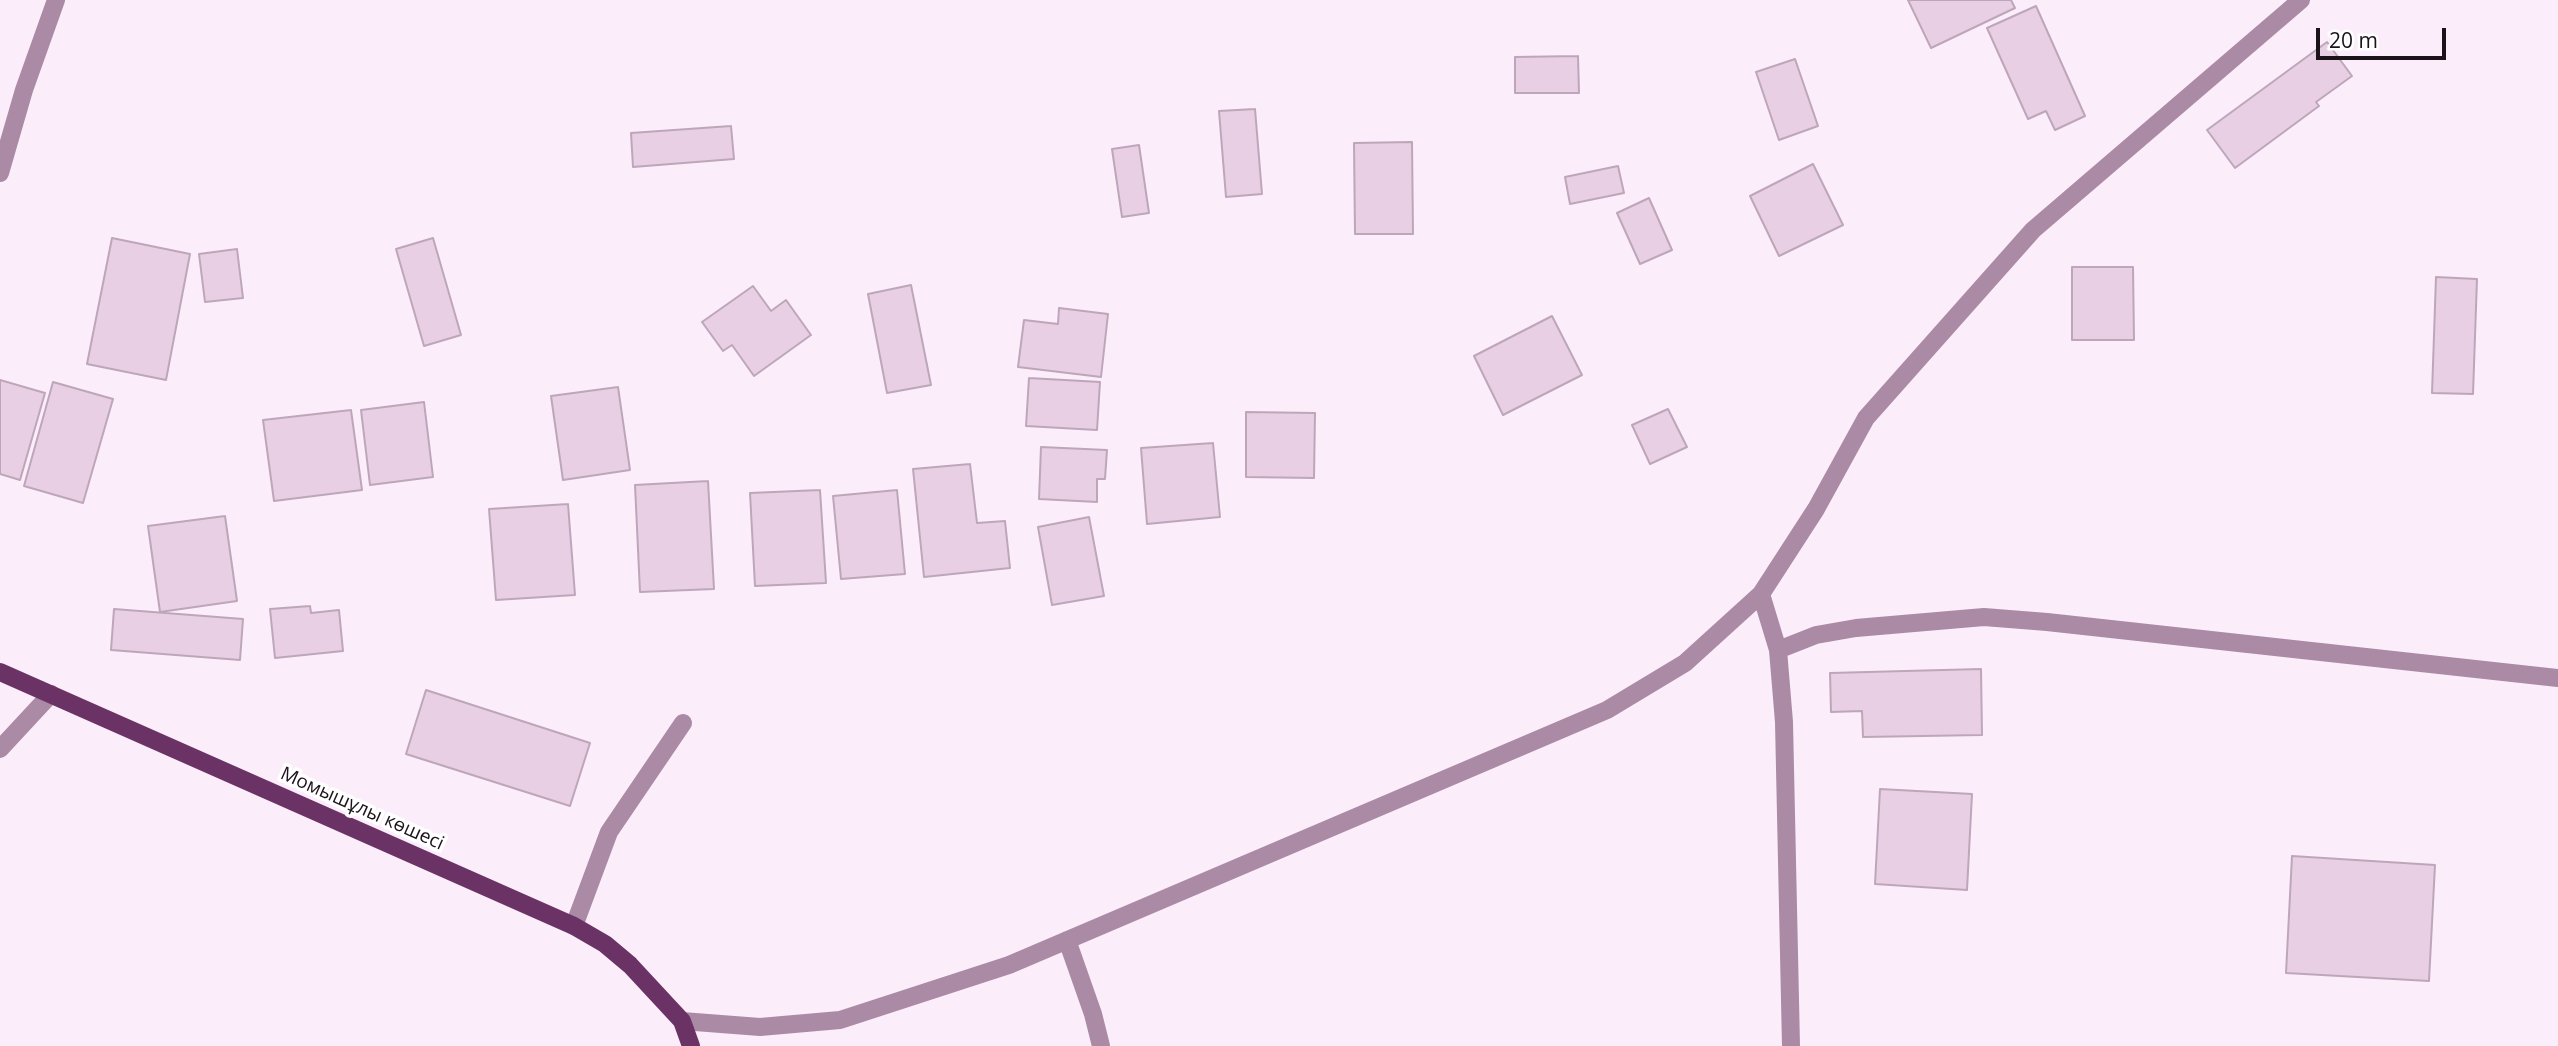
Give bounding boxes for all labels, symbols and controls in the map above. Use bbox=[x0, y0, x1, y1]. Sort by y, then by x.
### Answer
scale bar bbox=[2320, 14, 2450, 58]
text: 20 m bbox=[2329, 26, 2378, 54]
street label: Момышұлы көшесі bbox=[277, 763, 447, 855]

